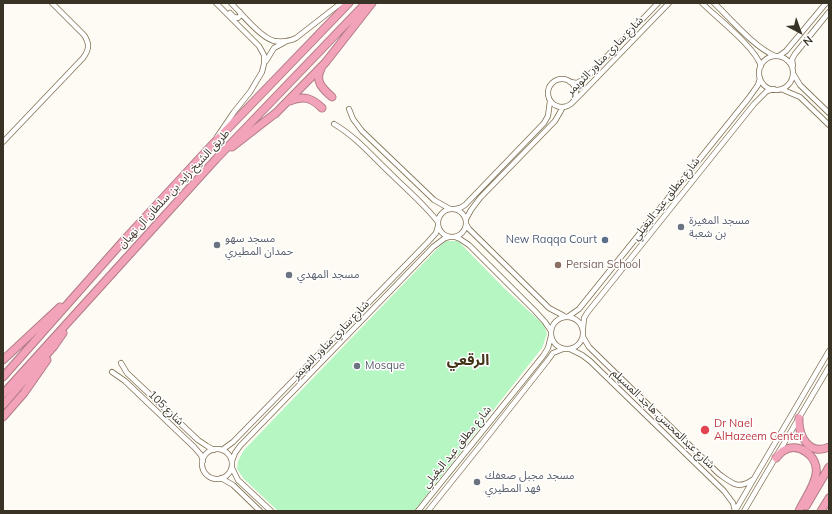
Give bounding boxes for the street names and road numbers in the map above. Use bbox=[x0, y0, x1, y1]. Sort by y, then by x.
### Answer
street label: شارع ساري مناور الثويمر bbox=[564, 14, 646, 98]
street label: طريق الشيخ زايد بن سلطان آل نهيان bbox=[115, 127, 233, 251]
street label: شارع مطلق عيد البغيلي bbox=[629, 155, 703, 243]
street label: شارع ساري مناور الثويمر bbox=[290, 298, 372, 382]
street label: شارع عبدالمحسن هاجد المسيلم bbox=[609, 366, 717, 472]
street label: شارع 105 bbox=[146, 388, 186, 428]
street label: شارع مطلق عيد البغيلي bbox=[420, 403, 494, 491]

